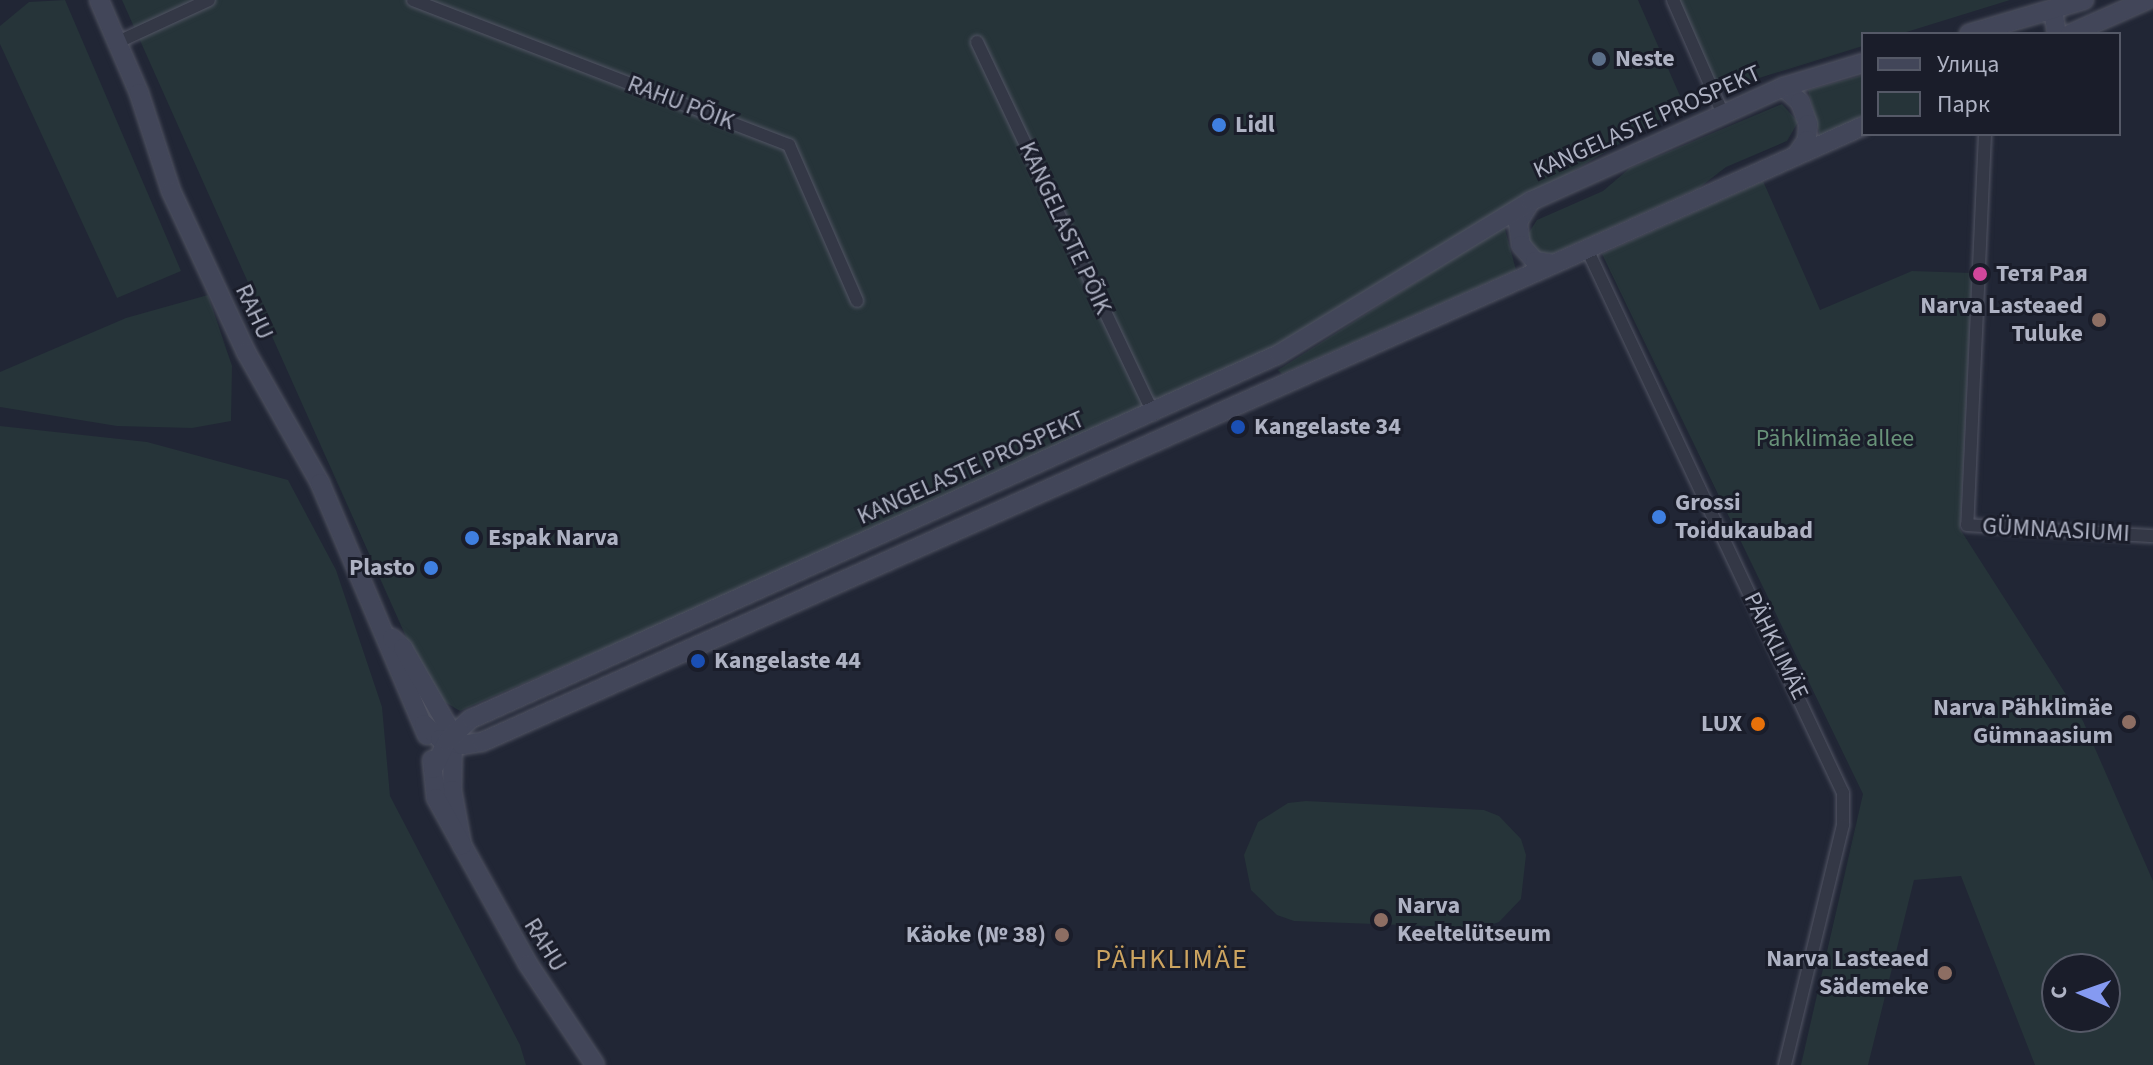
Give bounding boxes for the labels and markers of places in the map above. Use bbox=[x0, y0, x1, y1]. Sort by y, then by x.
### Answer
place label: Neste bbox=[1615, 45, 1675, 73]
marker: Neste bbox=[1590, 50, 1608, 68]
place label: Lidl bbox=[1235, 111, 1275, 139]
marker: Lidl bbox=[1210, 116, 1228, 134]
place label: Тетя Рая bbox=[1996, 260, 2088, 288]
marker: Тетя Рая bbox=[1971, 265, 1989, 283]
place label: Narva Lasteaed Tuluke bbox=[1920, 292, 2083, 348]
marker: Narva Lasteaed Tuluke bbox=[2090, 311, 2108, 329]
place label: Kangelaste 34 bbox=[1254, 413, 1401, 441]
marker: Kangelaste 34 bbox=[1229, 418, 1247, 436]
place label: Grossi Toidukaubad bbox=[1675, 489, 1813, 545]
marker: Grossi Toidukaubad bbox=[1650, 508, 1668, 526]
place label: Espak Narva bbox=[488, 524, 619, 552]
marker: Espak Narva bbox=[463, 529, 481, 547]
place label: Plasto bbox=[349, 554, 415, 582]
marker: Plasto bbox=[422, 559, 440, 577]
place label: Kangelaste 44 bbox=[714, 647, 861, 675]
marker: Kangelaste 44 bbox=[689, 652, 707, 670]
place label: Narva Pähklimäe Gümnaasium bbox=[1933, 694, 2113, 750]
place label: LUX bbox=[1701, 710, 1742, 738]
marker: Narva Pähklimäe Gümnaasium bbox=[2120, 713, 2138, 731]
marker: LUX bbox=[1749, 715, 1767, 733]
place label: Narva Keeltelütseum bbox=[1397, 892, 1551, 948]
marker: Narva Keeltelütseum bbox=[1372, 911, 1390, 929]
place label: Käoke (№ 38) bbox=[906, 921, 1046, 949]
marker: Käoke (№ 38) bbox=[1053, 926, 1071, 944]
place label: Narva Lasteaed Sädemeke bbox=[1766, 945, 1929, 1001]
marker: Narva Lasteaed Sädemeke bbox=[1936, 964, 1954, 982]

